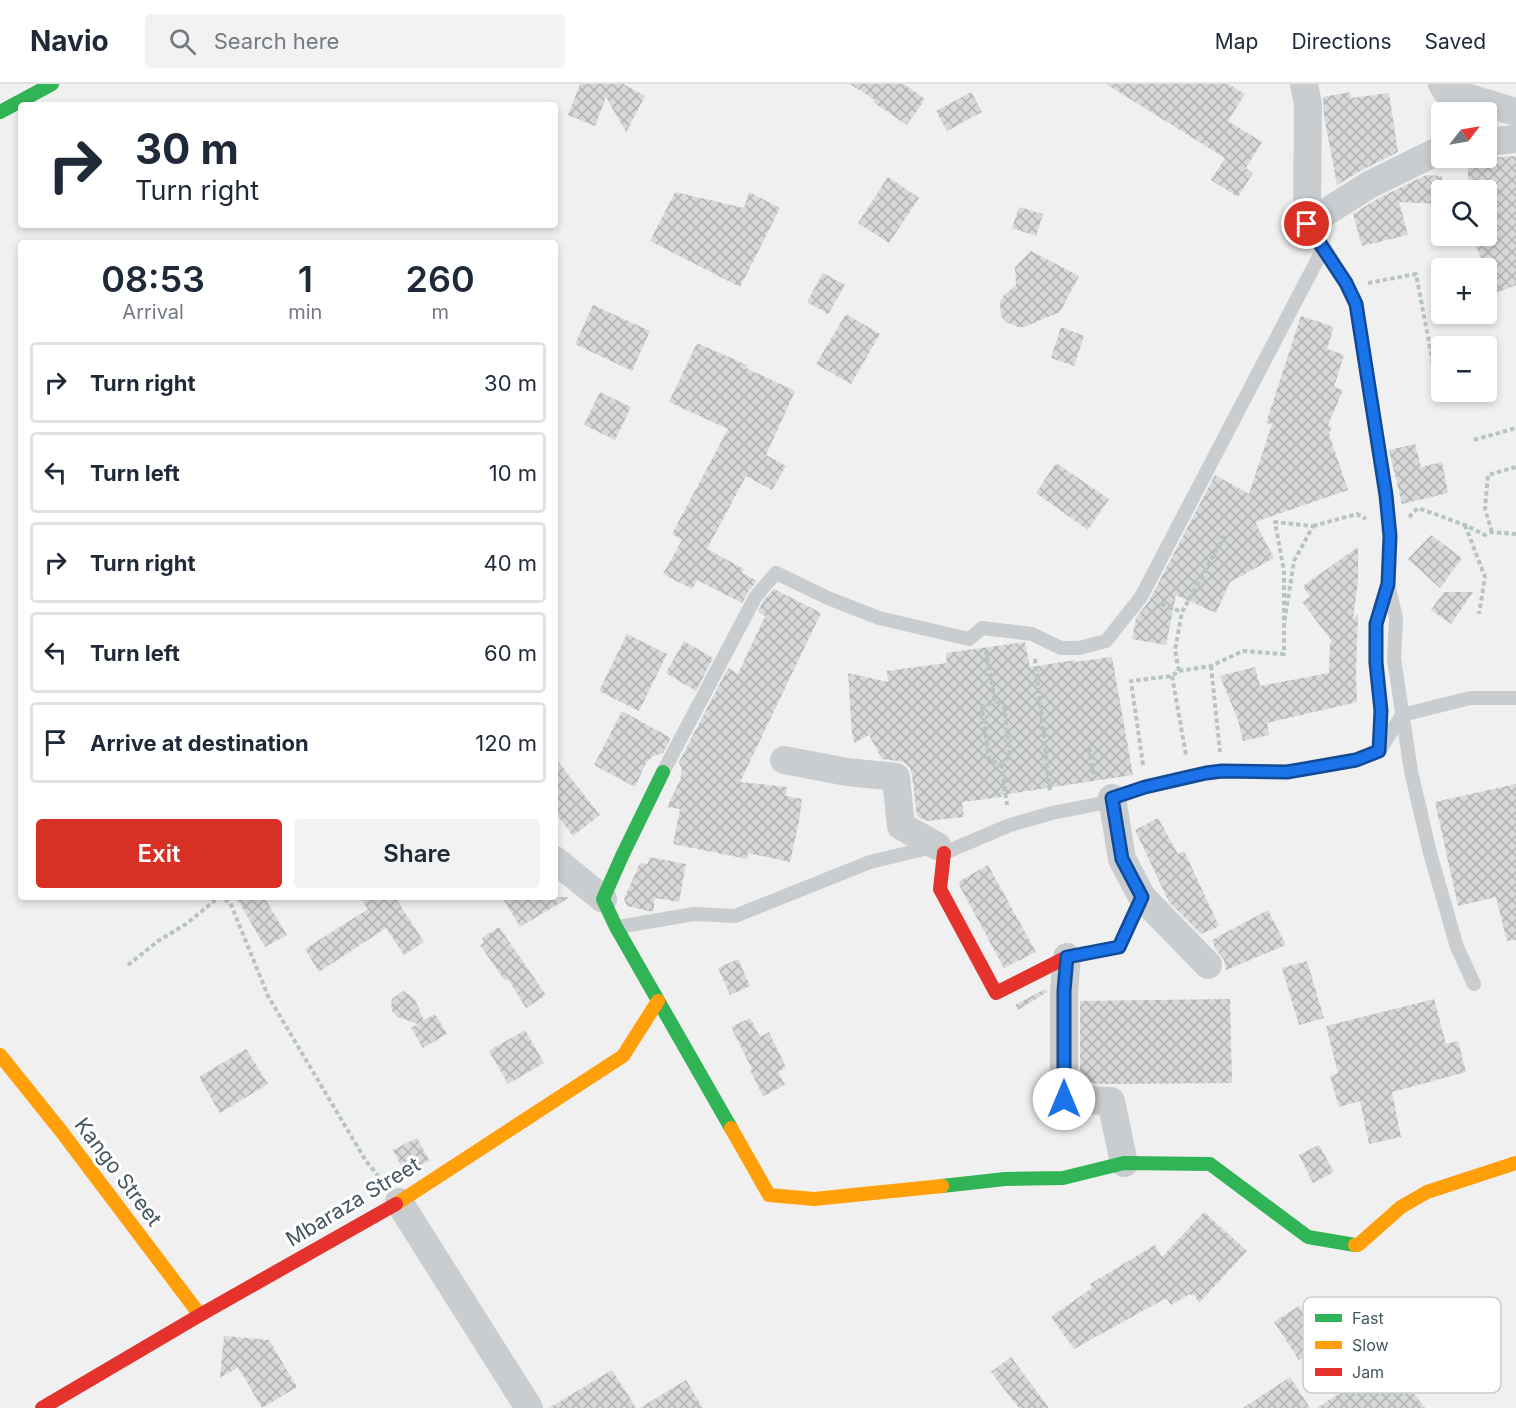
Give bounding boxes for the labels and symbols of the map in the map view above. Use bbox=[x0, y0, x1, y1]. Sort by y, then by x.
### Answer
north arrow bbox=[1431, 102, 1497, 168]
pin bbox=[1281, 198, 1332, 249]
position arrow bbox=[1032, 1067, 1096, 1131]
street label: Kango Street bbox=[70, 1113, 167, 1231]
street label: Mbaraza Street bbox=[281, 1152, 424, 1251]
legend bbox=[1303, 1297, 1501, 1393]
text: Fast bbox=[1352, 1308, 1384, 1328]
text: Slow bbox=[1352, 1335, 1389, 1355]
text: Jam bbox=[1352, 1362, 1384, 1382]

